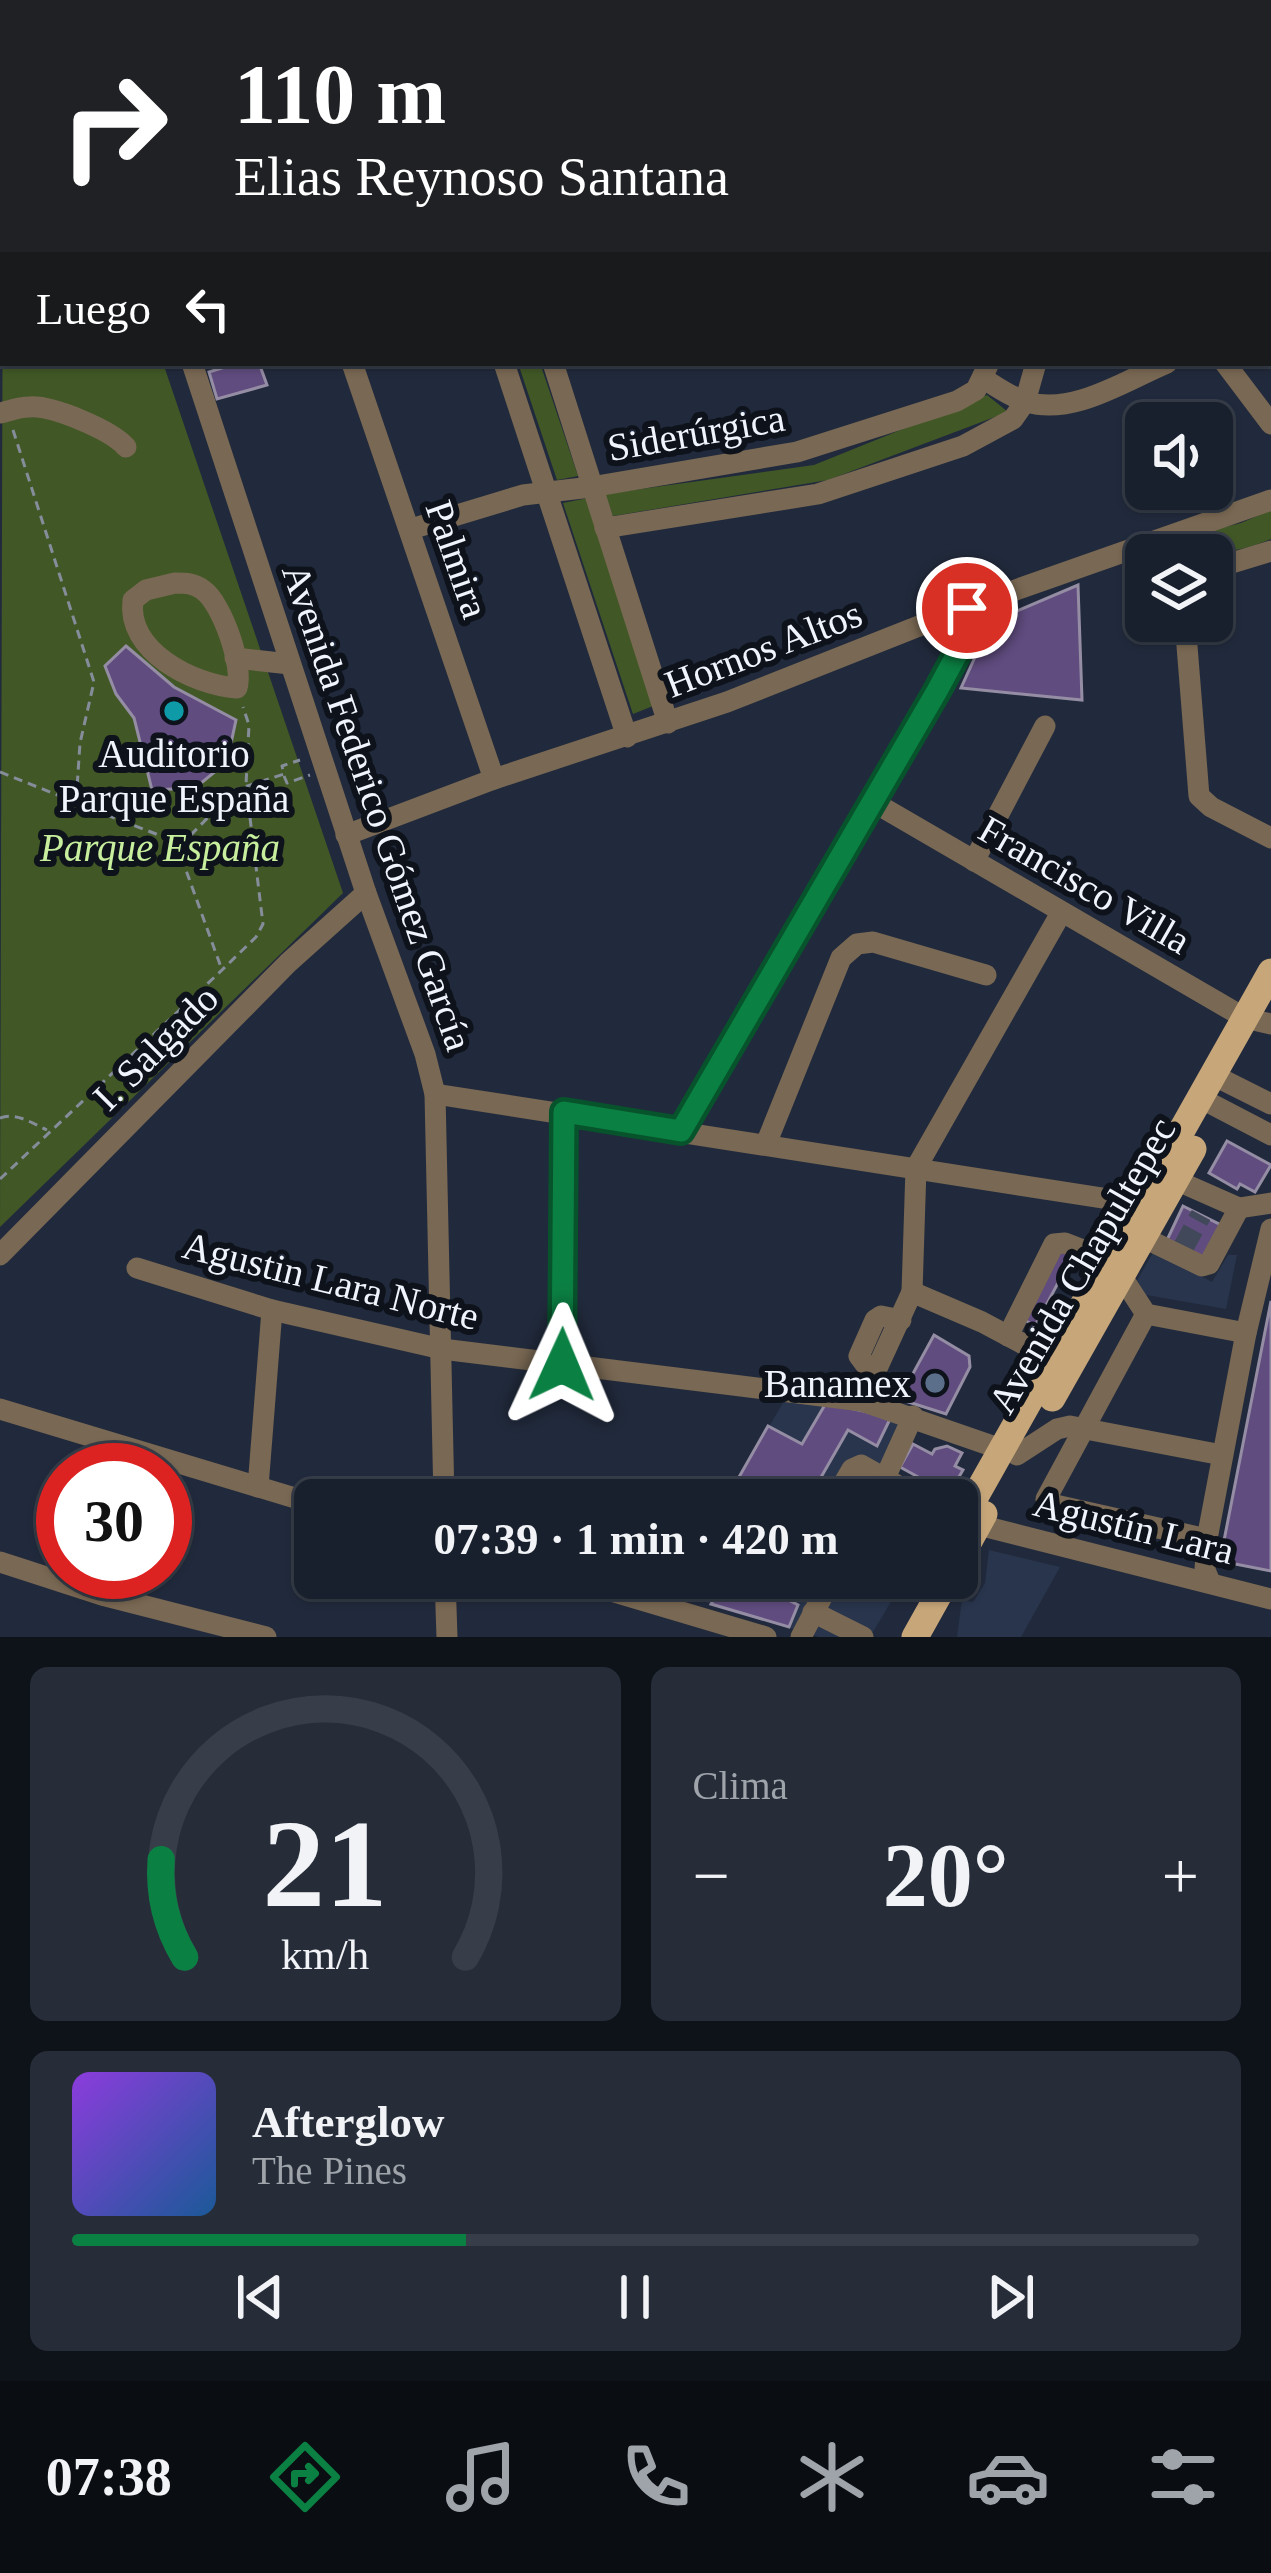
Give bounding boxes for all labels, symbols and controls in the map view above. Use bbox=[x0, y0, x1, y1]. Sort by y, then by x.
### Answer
icon: right bbox=[36, 48, 192, 204]
text: 110 m bbox=[234, 48, 446, 141]
text: Elias Reynoso Santana bbox=[234, 147, 729, 207]
icon: left bbox=[175, 276, 241, 342]
text: Luego bbox=[36, 284, 151, 334]
street label: Siderúrgica bbox=[604, 396, 788, 470]
map controls bbox=[1125, 402, 1233, 642]
button: sound bbox=[1125, 402, 1233, 510]
street label: Palmira bbox=[417, 495, 498, 624]
button: layers bbox=[1125, 534, 1233, 642]
pin bbox=[916, 557, 1018, 659]
street label: Avenida Federico Gómez García bbox=[274, 558, 481, 1056]
icon: arrive bbox=[934, 575, 1000, 641]
street label: Hornos Altos bbox=[659, 591, 867, 706]
marker: Auditorio Parque España bbox=[161, 698, 187, 724]
place label: Auditorio Parque España bbox=[59, 732, 289, 821]
street label: Francisco Villa bbox=[972, 807, 1198, 962]
park label: Parque España bbox=[39, 826, 280, 870]
street label: I. Salgado bbox=[84, 976, 227, 1119]
street label: Avenida Chapultepec bbox=[979, 1110, 1184, 1421]
street label: Agustin Lara Norte bbox=[178, 1223, 483, 1339]
position arrow bbox=[499, 1302, 625, 1428]
place label: Banamex bbox=[764, 1362, 911, 1405]
marker: Banamex bbox=[922, 1370, 948, 1396]
speed limit sign: 30 bbox=[36, 1443, 192, 1599]
street label: Agustín Lara bbox=[1029, 1481, 1238, 1573]
text: 07:39 · 1 min · 420 m bbox=[434, 1514, 839, 1564]
text: Clima bbox=[693, 1764, 788, 1807]
text: 21 bbox=[263, 1795, 388, 1933]
text: 20° bbox=[883, 1826, 1009, 1925]
text: − bbox=[693, 1839, 730, 1912]
text: + bbox=[1162, 1839, 1199, 1912]
text: km/h bbox=[281, 1931, 369, 1978]
text: Afterglow bbox=[252, 2097, 444, 2147]
text: The Pines bbox=[252, 2149, 407, 2192]
icon: previous bbox=[227, 2264, 293, 2330]
icon: pause bbox=[602, 2264, 668, 2330]
icon: next bbox=[978, 2264, 1044, 2330]
icon: directions bbox=[263, 2435, 347, 2519]
icon: music bbox=[439, 2435, 523, 2519]
icon: phone bbox=[614, 2435, 698, 2519]
icon: climate bbox=[790, 2435, 874, 2519]
icon: car bbox=[966, 2435, 1050, 2519]
icon: filters bbox=[1141, 2435, 1225, 2519]
text: 07:38 bbox=[46, 2447, 172, 2507]

